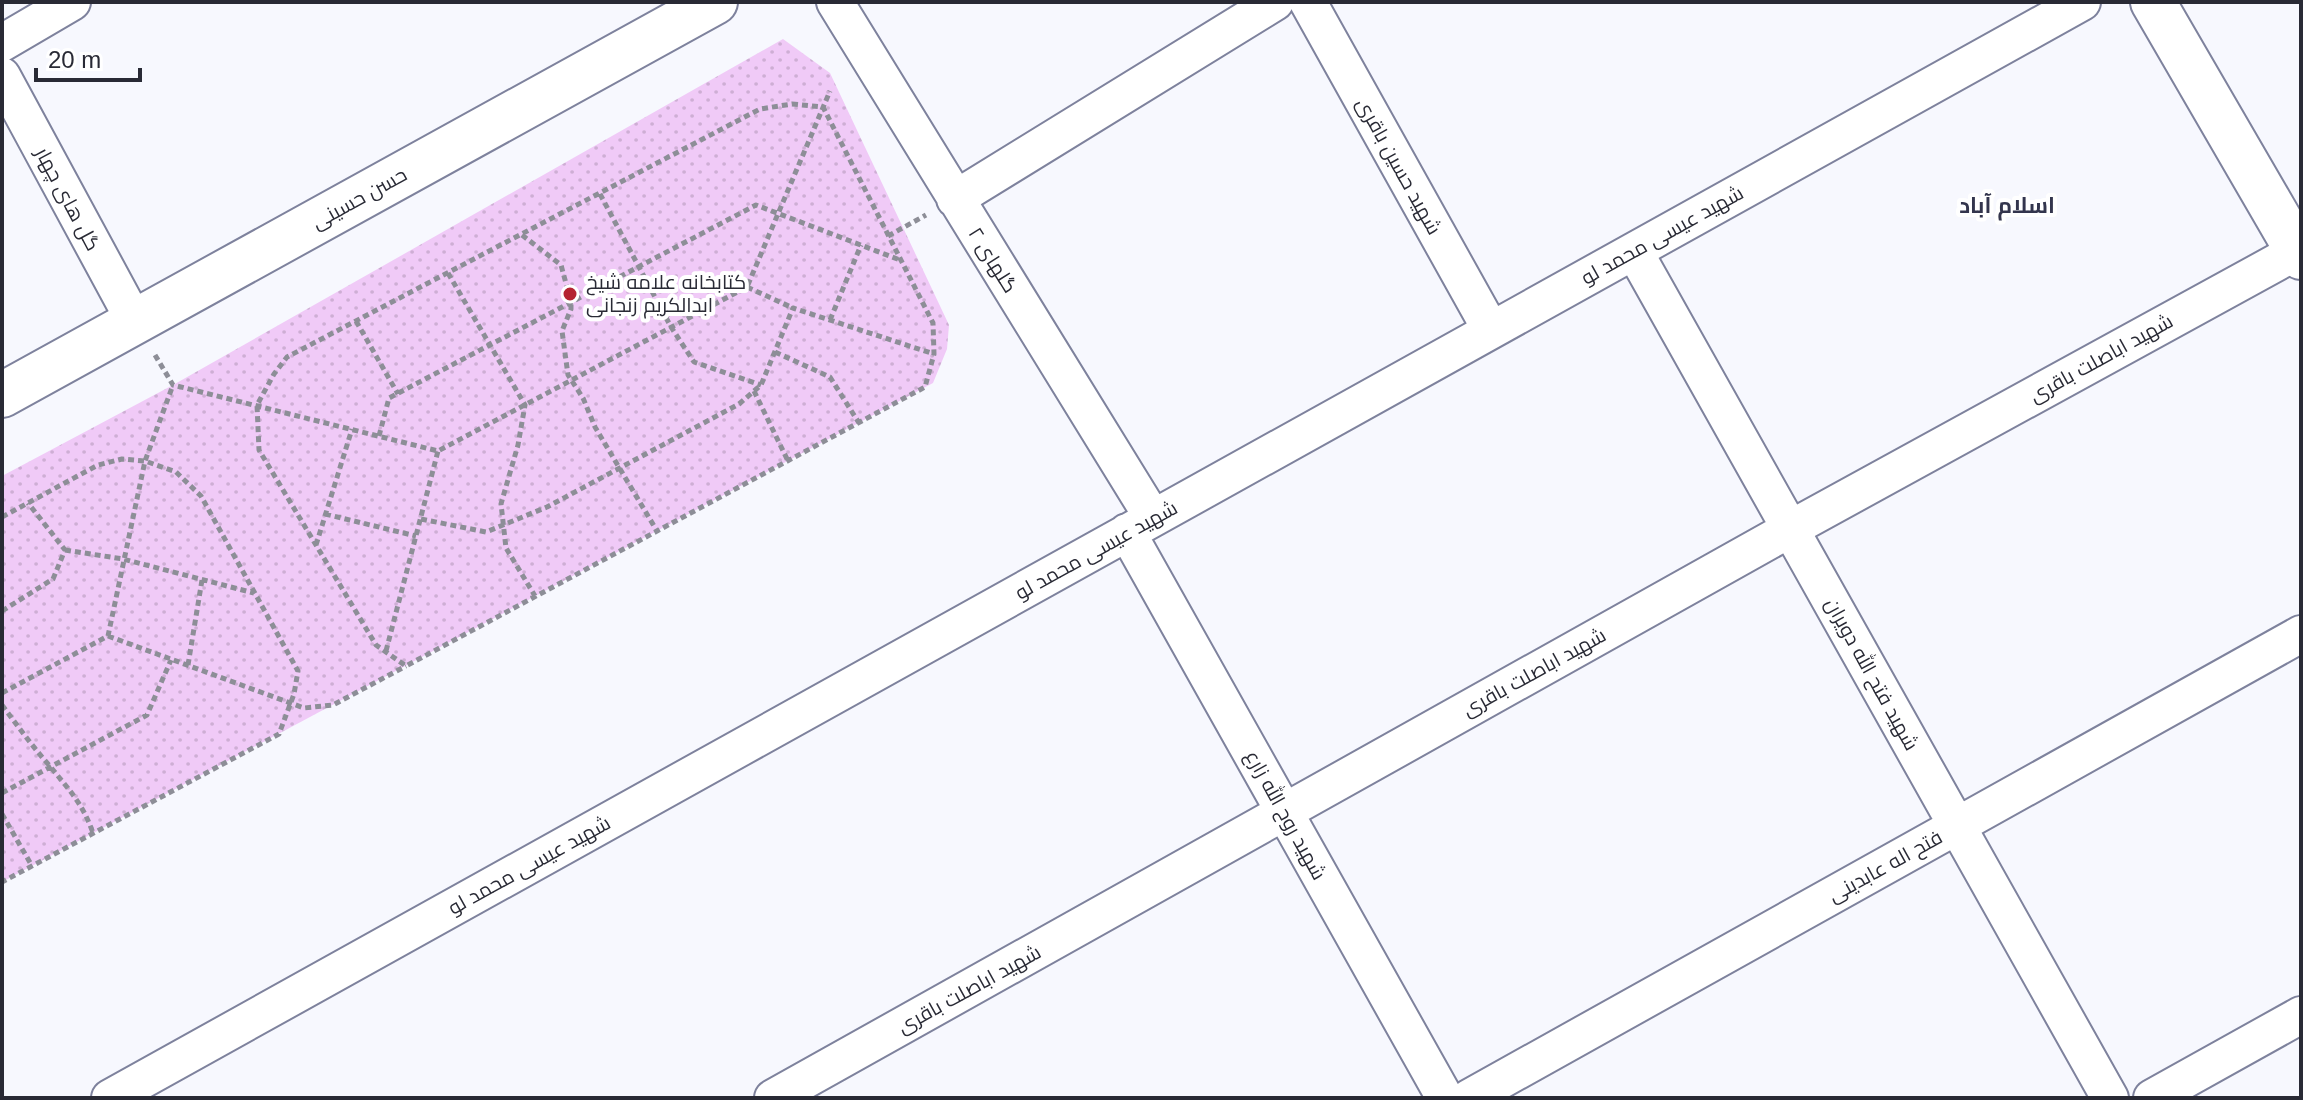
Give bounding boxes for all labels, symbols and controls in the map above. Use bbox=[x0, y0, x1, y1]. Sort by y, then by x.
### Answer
scale bar bbox=[36, 32, 140, 82]
text: 20 m bbox=[48, 46, 101, 73]
street label: شهید حسین باقری bbox=[1351, 94, 1446, 239]
street label: گل های چهار bbox=[29, 143, 104, 255]
street label: حسن حسینی bbox=[308, 163, 411, 235]
street label: شهید عیسی محمد لو bbox=[1577, 181, 1748, 290]
district label: اسلام آباد bbox=[1959, 193, 2055, 221]
street label: گلهای ۲ bbox=[963, 223, 1022, 298]
place label: کتابخانه علامه شیخ ابدالکریم زنجانی bbox=[586, 271, 746, 319]
marker: کتابخانه علامه شیخ ابدالکریم زنجانی bbox=[561, 285, 579, 303]
street label: شهید اباصلت باقری bbox=[2026, 310, 2177, 408]
street label: شهید عیسی محمد لو bbox=[1011, 496, 1182, 605]
street label: شهید فتح الله دویران bbox=[1818, 593, 1925, 755]
street label: شهید اباصلت باقری bbox=[1459, 624, 1610, 722]
street label: شهید روح الله زارع bbox=[1239, 746, 1332, 885]
street label: شهید عیسی محمد لو bbox=[444, 811, 615, 920]
street label: فتح اله عابدینی bbox=[1824, 826, 1947, 909]
street label: شهید اباصلت باقری bbox=[894, 941, 1045, 1039]

